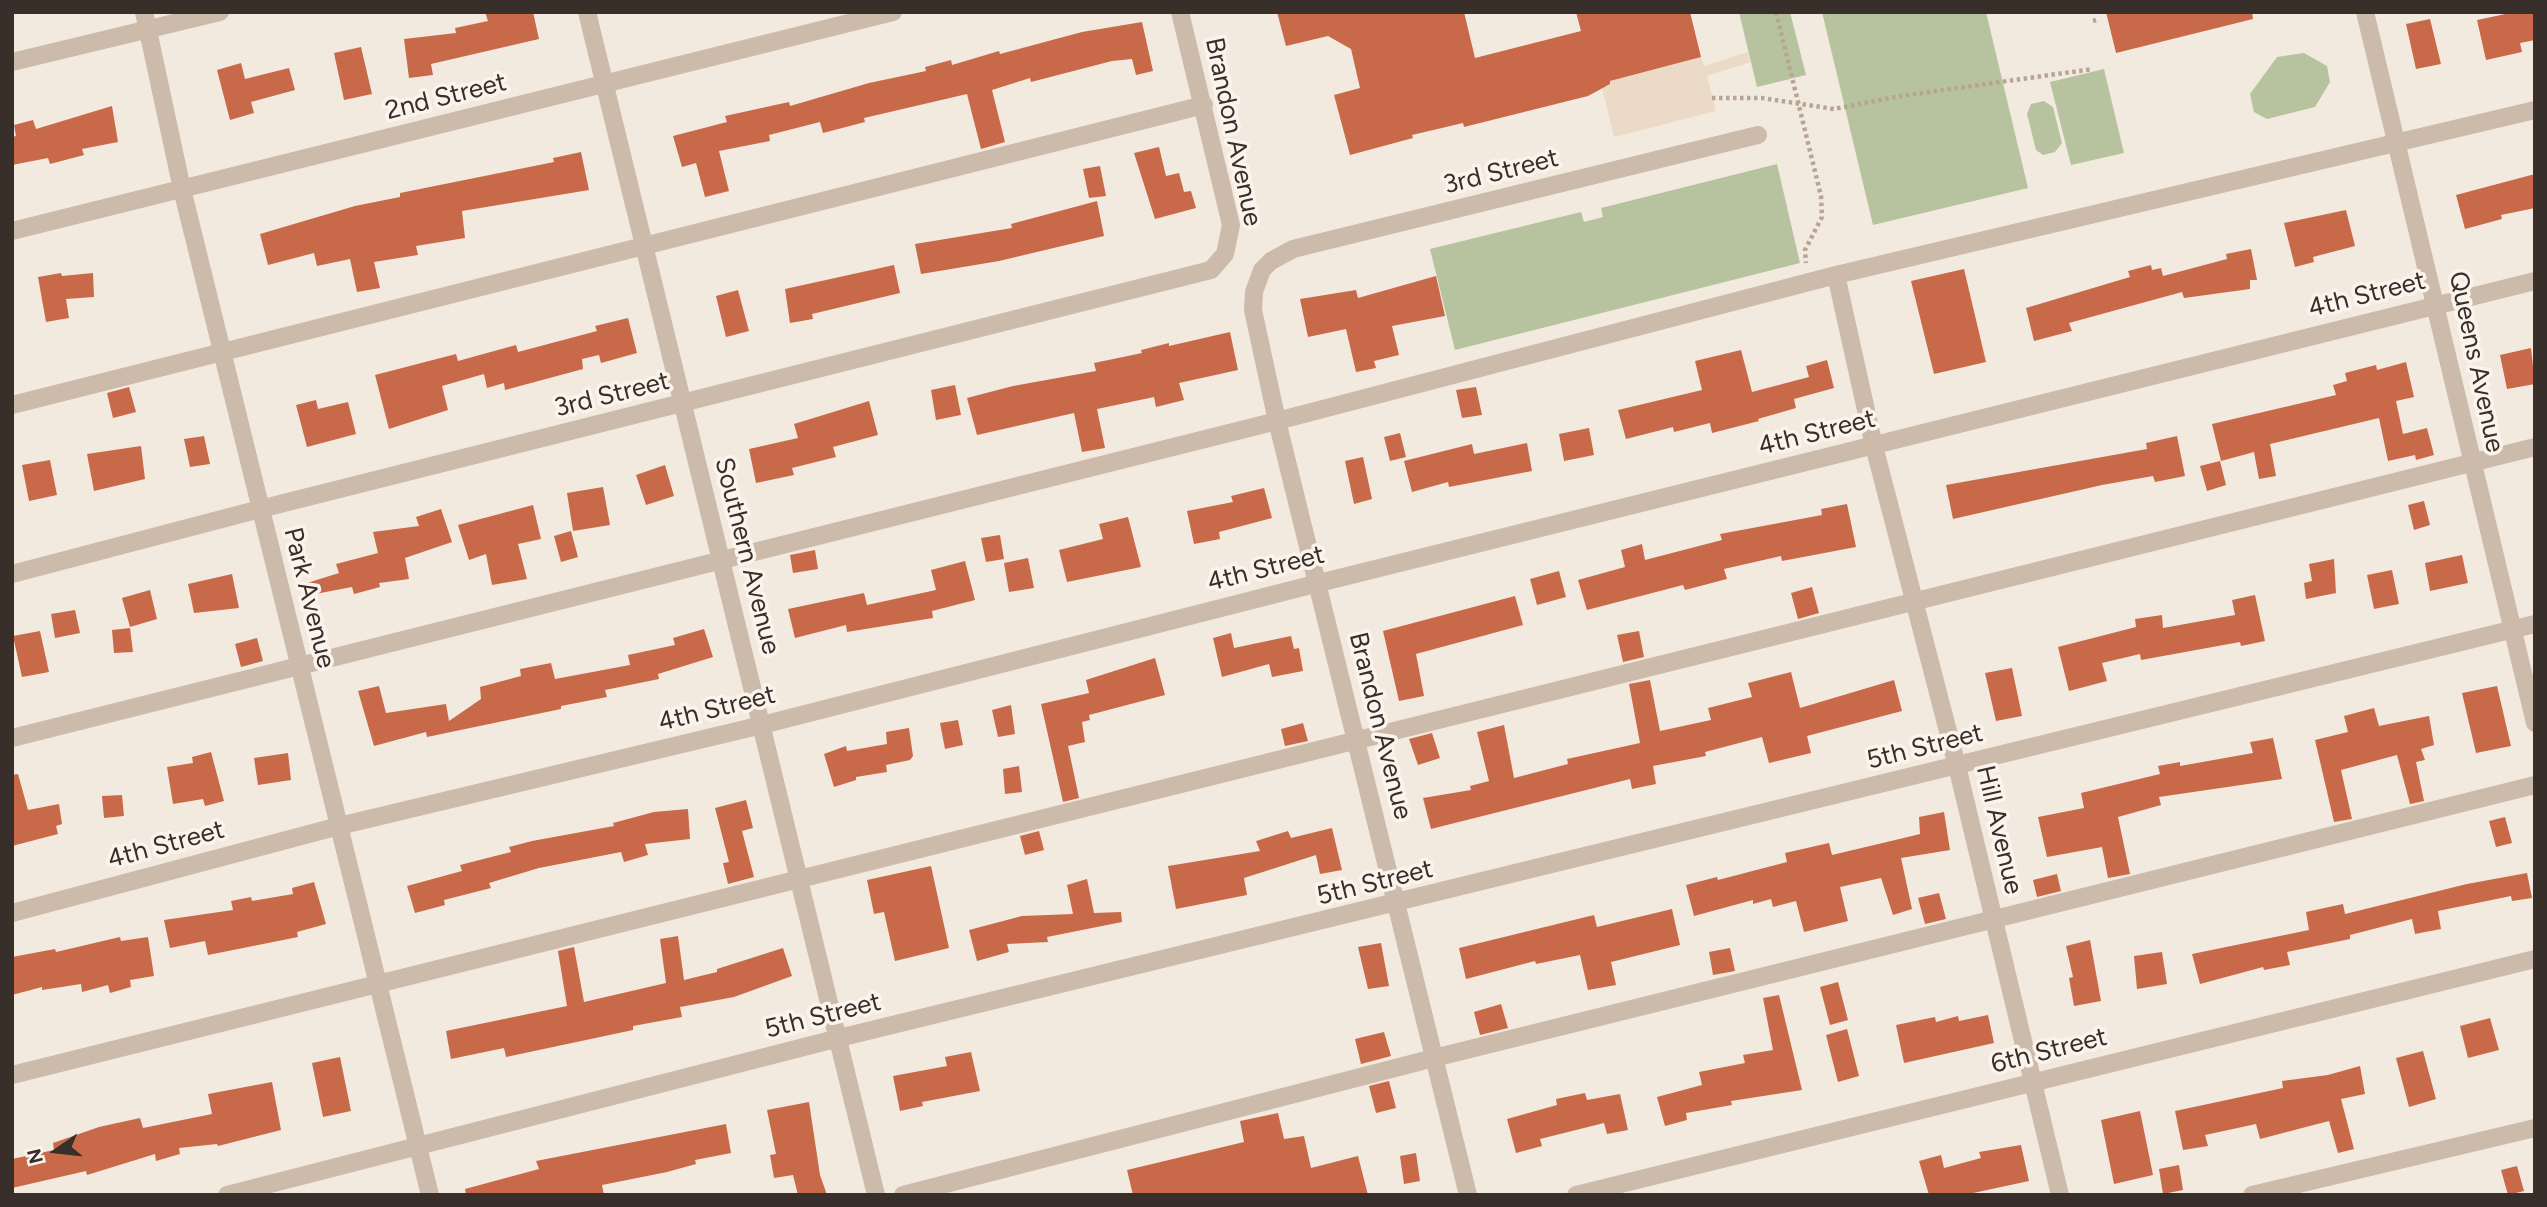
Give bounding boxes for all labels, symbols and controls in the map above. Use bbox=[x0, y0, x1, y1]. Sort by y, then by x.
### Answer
street label: Brandon Avenue bbox=[1198, 35, 1268, 229]
street label: 2nd Street bbox=[382, 67, 510, 127]
street label: 3rd Street bbox=[1440, 143, 1562, 201]
street label: 4th Street bbox=[2305, 265, 2429, 325]
street label: Queens Avenue bbox=[2442, 269, 2510, 455]
street label: 3rd Street bbox=[551, 366, 673, 424]
street label: 4th Street bbox=[1755, 403, 1879, 463]
street label: Southern Avenue bbox=[707, 454, 787, 658]
street label: Park Avenue bbox=[276, 524, 342, 672]
street label: 4th Street bbox=[1204, 539, 1328, 599]
street label: Brandon Avenue bbox=[1342, 629, 1418, 823]
street label: 4th Street bbox=[655, 679, 779, 739]
street label: 5th Street bbox=[1864, 718, 1986, 776]
street label: Hill Avenue bbox=[1969, 763, 2029, 897]
street label: 4th Street bbox=[104, 814, 228, 876]
street label: 5th Street bbox=[1314, 854, 1436, 912]
street label: 5th Street bbox=[762, 987, 884, 1045]
street label: 6th Street bbox=[1988, 1022, 2110, 1080]
north arrow bbox=[21, 1116, 91, 1186]
text: N bbox=[22, 1146, 48, 1166]

